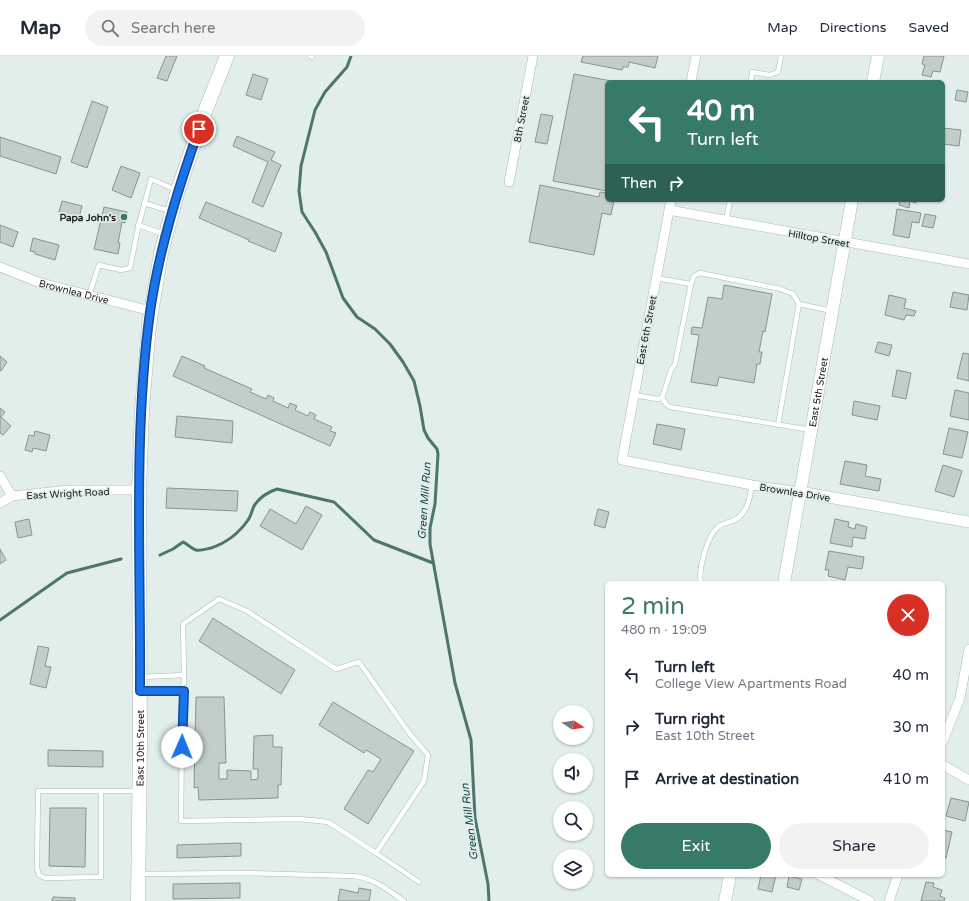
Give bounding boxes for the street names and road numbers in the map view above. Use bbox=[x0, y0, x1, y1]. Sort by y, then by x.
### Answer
street label: 8th Street bbox=[512, 95, 532, 144]
street label: Hilltop Street bbox=[787, 228, 851, 250]
street label: Brownlea Drive bbox=[38, 277, 110, 307]
street label: East 6th Street bbox=[634, 294, 660, 366]
street label: East 5th Street bbox=[807, 356, 831, 428]
street label: Brownlea Drive bbox=[759, 481, 831, 505]
street label: East Wright Road bbox=[26, 486, 110, 502]
street label: East 10th Street bbox=[134, 709, 147, 787]

